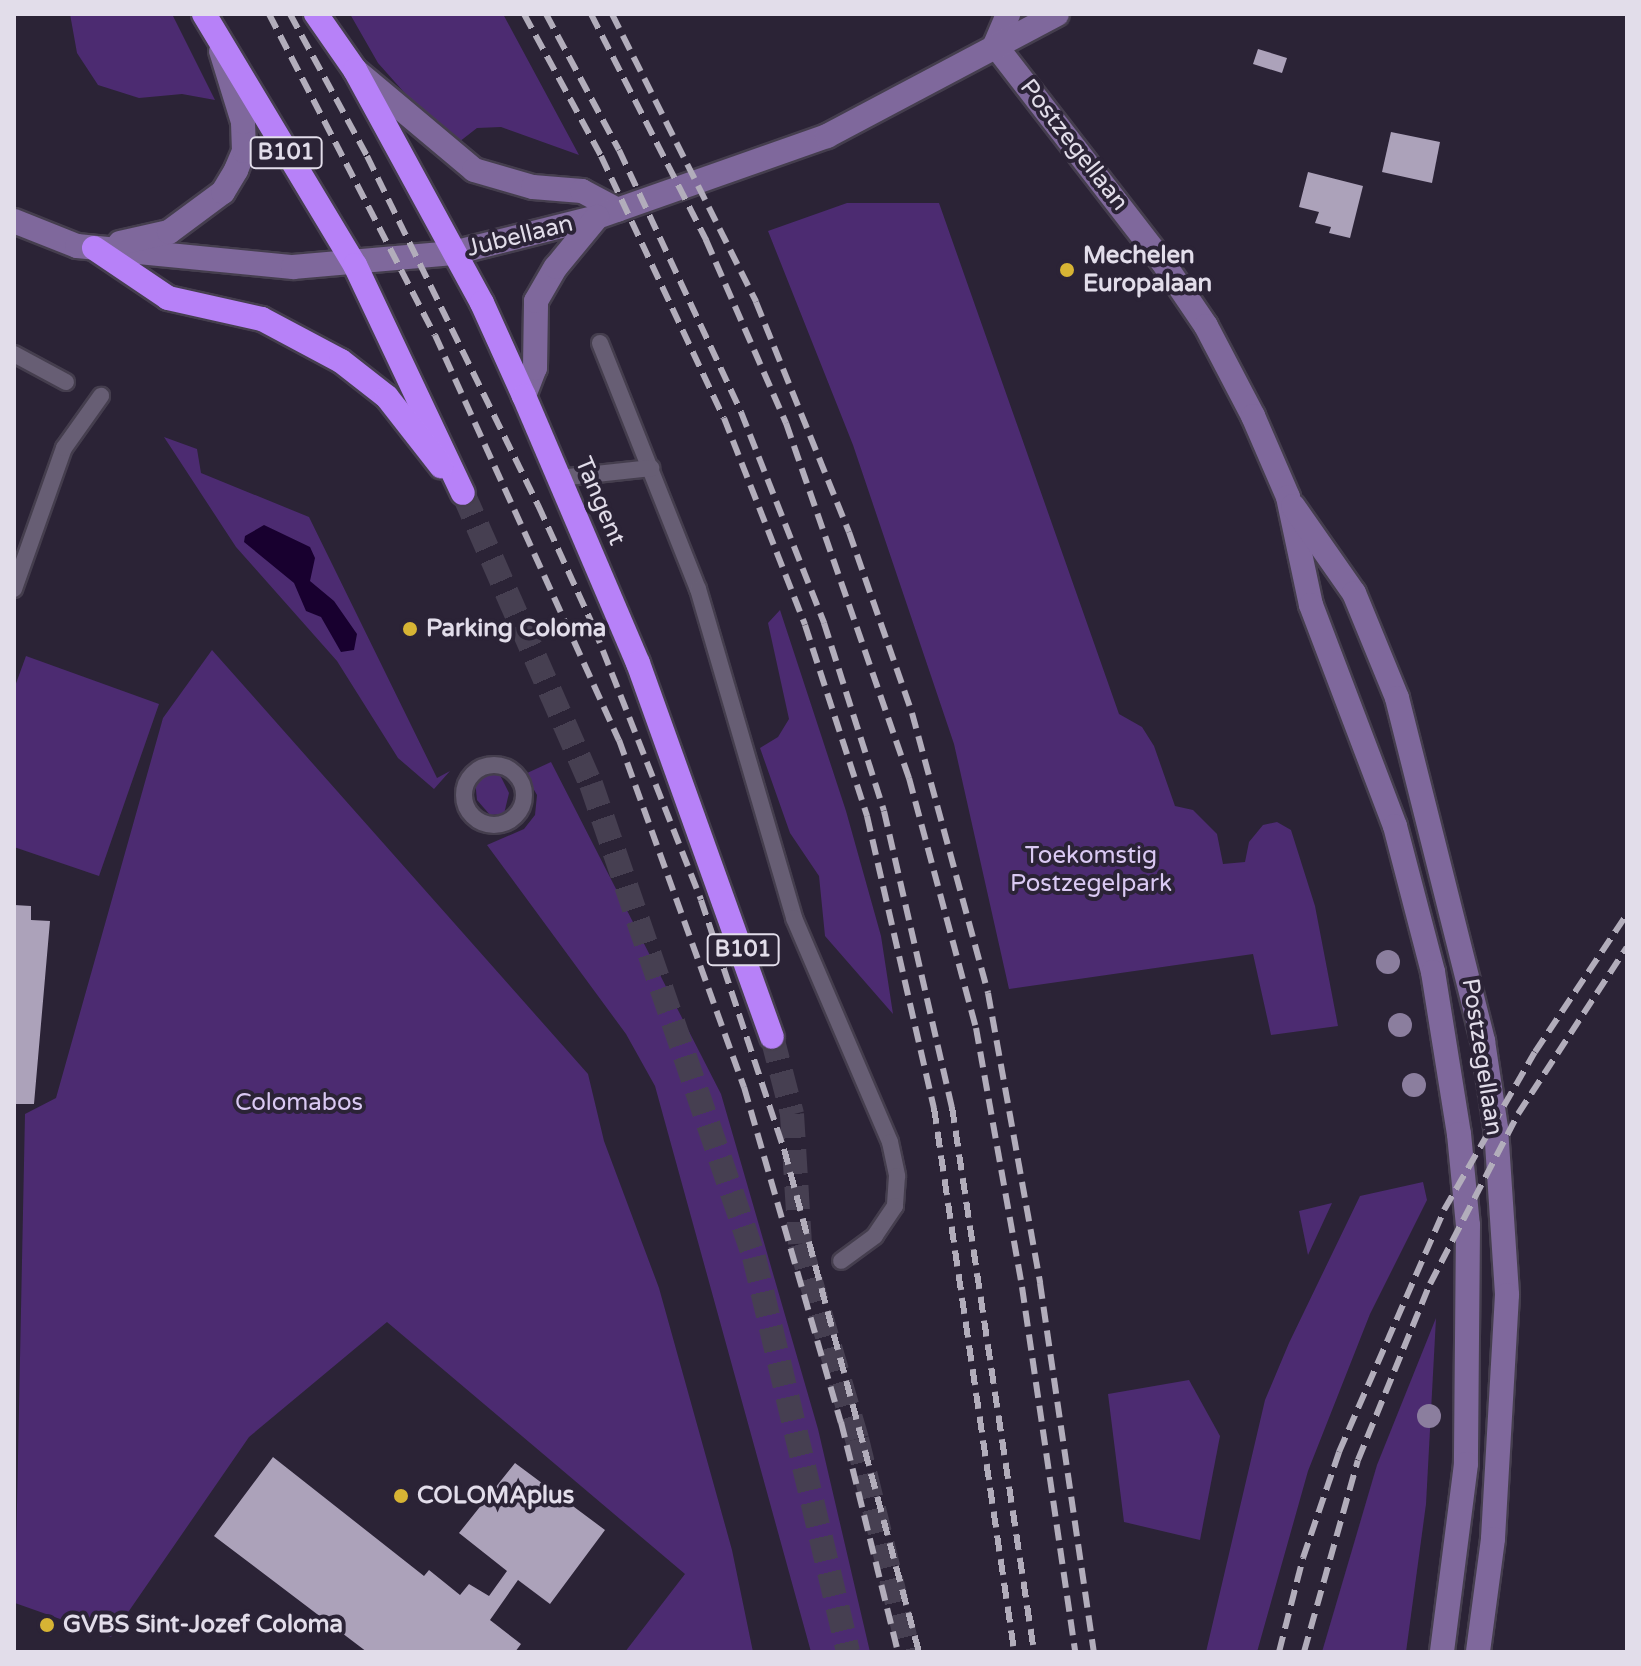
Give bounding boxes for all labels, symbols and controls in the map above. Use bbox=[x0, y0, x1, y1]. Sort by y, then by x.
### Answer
street label: Postzegellaan bbox=[1014, 74, 1134, 216]
road number: B101 bbox=[248, 135, 324, 171]
street label: Jubellaan bbox=[464, 209, 576, 263]
place label: Mechelen Europalaan bbox=[1083, 242, 1212, 298]
marker: Mechelen Europalaan bbox=[1058, 261, 1076, 279]
street label: Tangent bbox=[569, 453, 631, 549]
place label: Parking Coloma bbox=[426, 615, 606, 643]
marker: Parking Coloma bbox=[401, 620, 419, 638]
park label: Toekomstig Postzegelpark bbox=[1010, 842, 1172, 898]
road number: B101 bbox=[705, 932, 781, 968]
street label: Postzegellaan bbox=[1455, 976, 1509, 1138]
park label: Colomabos bbox=[235, 1089, 363, 1117]
place label: COLOMAplus bbox=[417, 1482, 574, 1510]
marker: COLOMAplus bbox=[392, 1487, 410, 1505]
place label: GVBS Sint-Jozef Coloma bbox=[63, 1611, 343, 1639]
marker: GVBS Sint-Jozef Coloma bbox=[38, 1616, 56, 1634]

